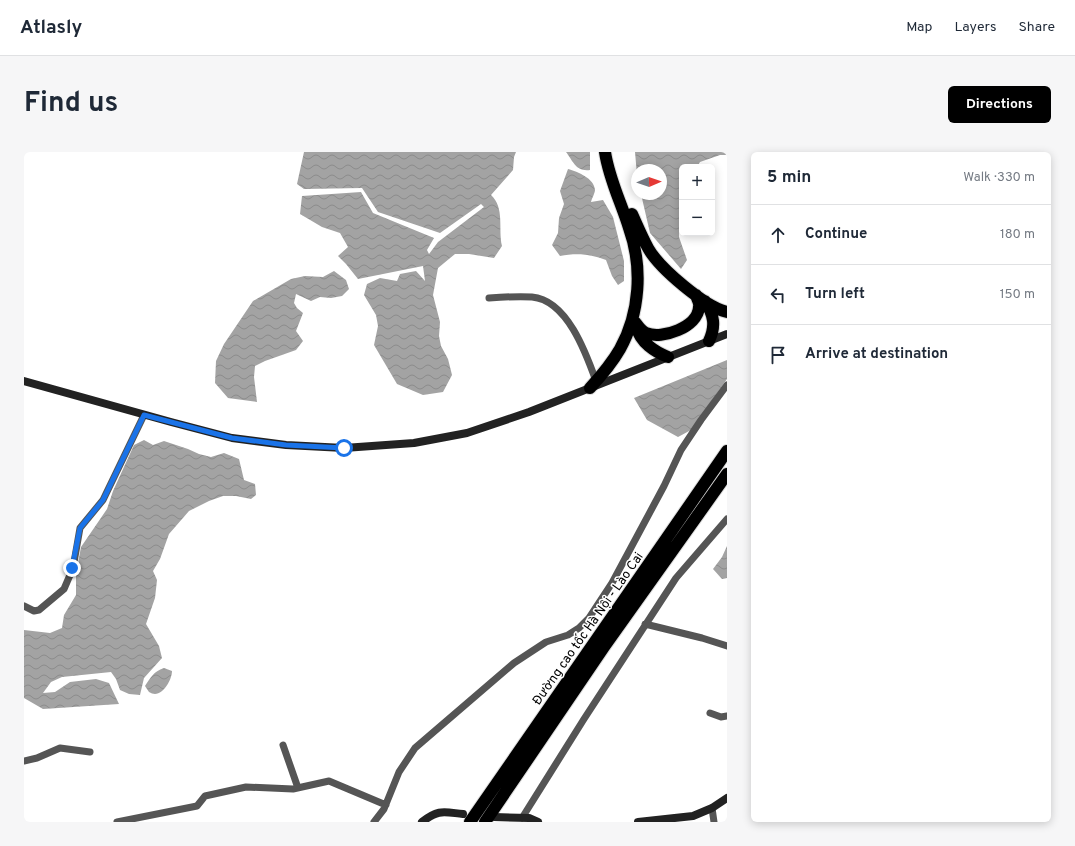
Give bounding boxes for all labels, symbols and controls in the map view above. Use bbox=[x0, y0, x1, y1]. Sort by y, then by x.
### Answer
text: Atlasly bbox=[20, 16, 82, 40]
text: Map bbox=[906, 19, 932, 36]
text: Layers bbox=[954, 19, 996, 36]
text: Share bbox=[1018, 19, 1055, 36]
text: Find us bbox=[24, 86, 118, 122]
button: Directions bbox=[948, 86, 1051, 123]
north arrow bbox=[631, 164, 667, 200]
map controls bbox=[679, 164, 715, 236]
button: + bbox=[679, 164, 715, 200]
text: 5 min bbox=[767, 167, 811, 189]
text: Walk · 330 m bbox=[963, 170, 1035, 186]
button: − bbox=[679, 200, 715, 236]
icon: ahead bbox=[767, 224, 789, 246]
text: Continue bbox=[805, 225, 867, 244]
text: 180 m bbox=[1000, 227, 1035, 243]
icon: left bbox=[767, 284, 789, 306]
text: Turn left bbox=[805, 285, 865, 304]
text: 150 m bbox=[1000, 287, 1035, 303]
icon: arrive bbox=[767, 344, 789, 366]
text: Arrive at destination bbox=[805, 345, 948, 364]
route start bbox=[335, 439, 353, 457]
street label: Đường cao tốc Hà Nội - Lào Cai bbox=[529, 549, 648, 709]
route end bbox=[63, 559, 81, 577]

